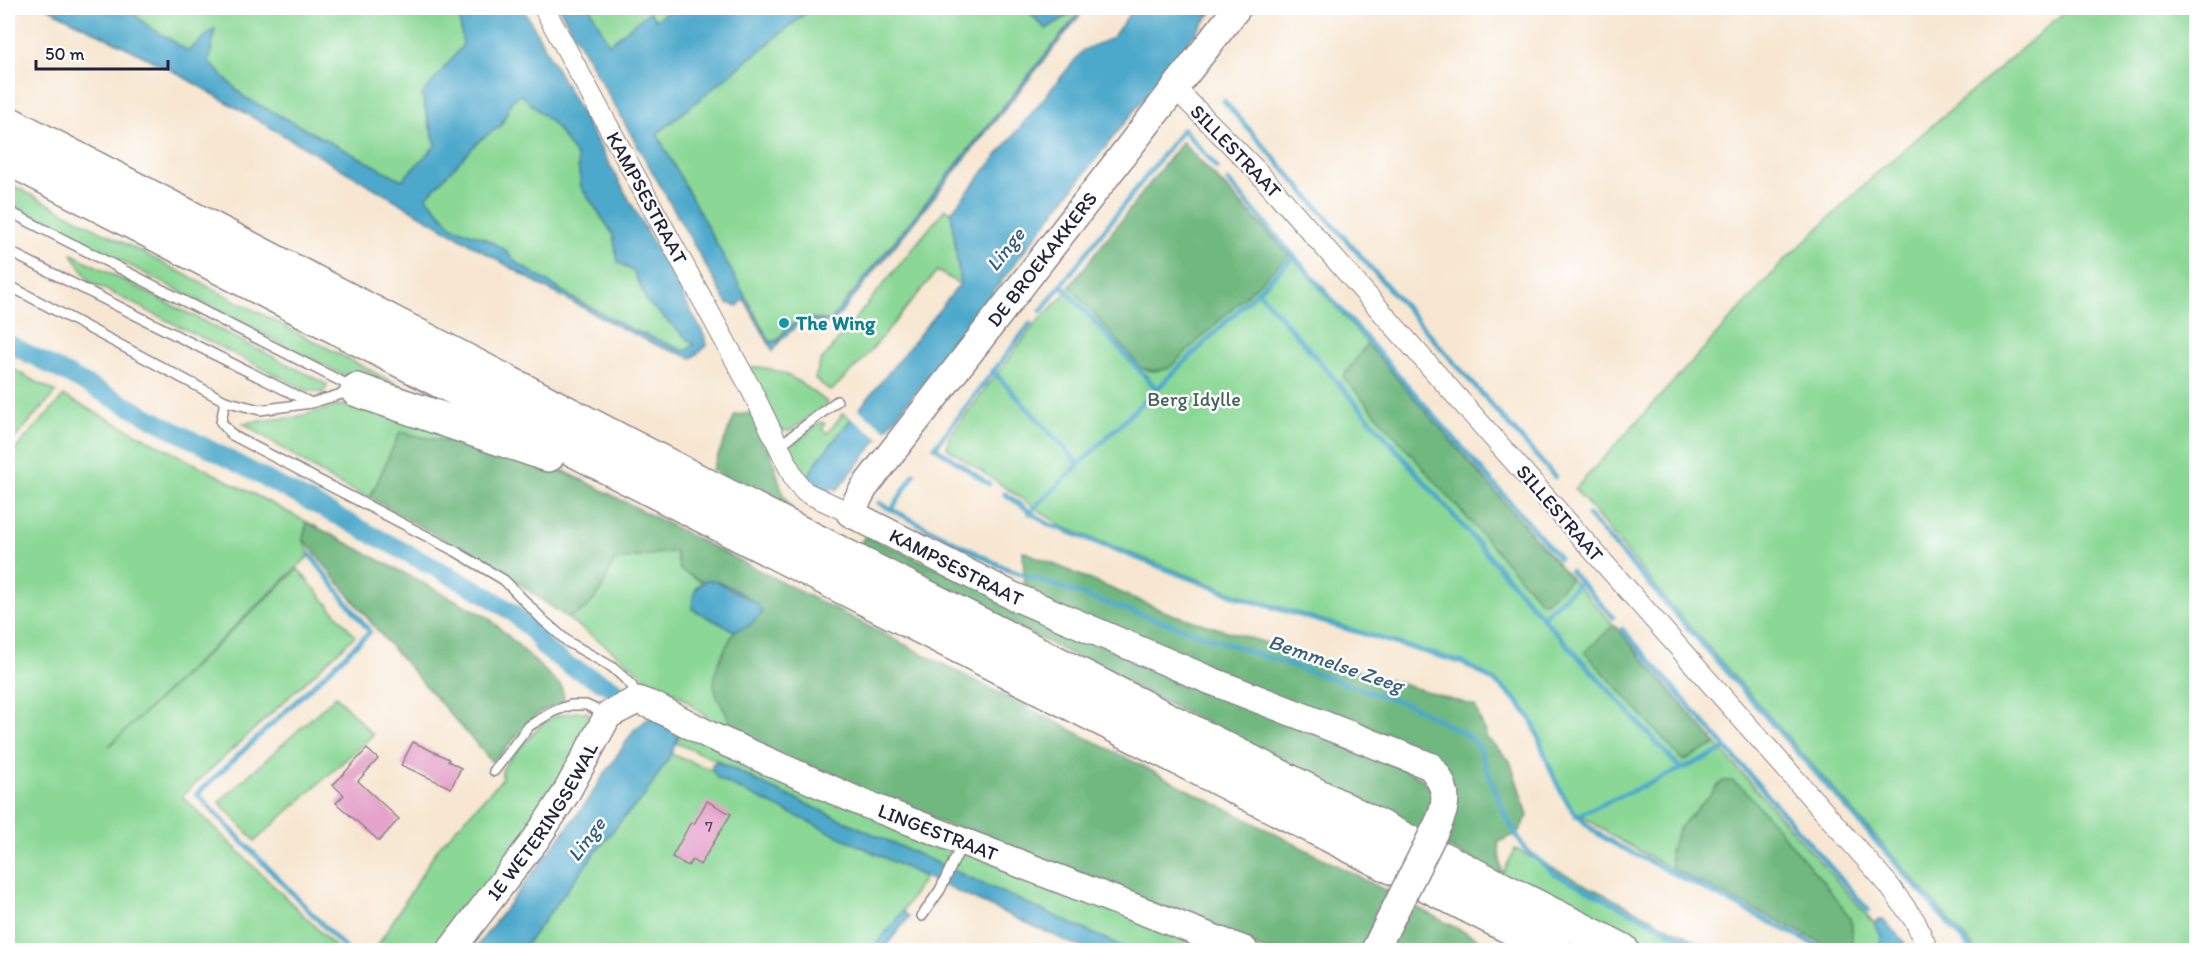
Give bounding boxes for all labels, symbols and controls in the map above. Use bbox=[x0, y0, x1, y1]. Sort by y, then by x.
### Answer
scale bar bbox=[36, 33, 168, 71]
text: 50 m bbox=[45, 43, 85, 65]
street label: SILLESTRAAT bbox=[1186, 99, 1286, 203]
street label: KAMPSESTRAAT bbox=[601, 127, 693, 268]
street label: DE BROEKAKKERS bbox=[982, 187, 1102, 331]
water label: Linge bbox=[980, 221, 1030, 276]
place label: The Wing bbox=[795, 311, 876, 336]
marker: The Wing bbox=[777, 316, 791, 330]
park label: Berg Idylle bbox=[1147, 387, 1241, 411]
street label: SILLESTRAAT bbox=[1511, 460, 1609, 566]
street label: KAMPSESTRAAT bbox=[885, 523, 1027, 611]
water label: Bemmelse Zeeg bbox=[1265, 628, 1409, 699]
street label: 1E WETERINGSEWAL bbox=[481, 738, 603, 905]
street label: LINGESTRAAT bbox=[875, 798, 1001, 866]
water label: Linge bbox=[561, 811, 611, 866]
house number: 7 bbox=[705, 817, 713, 836]

